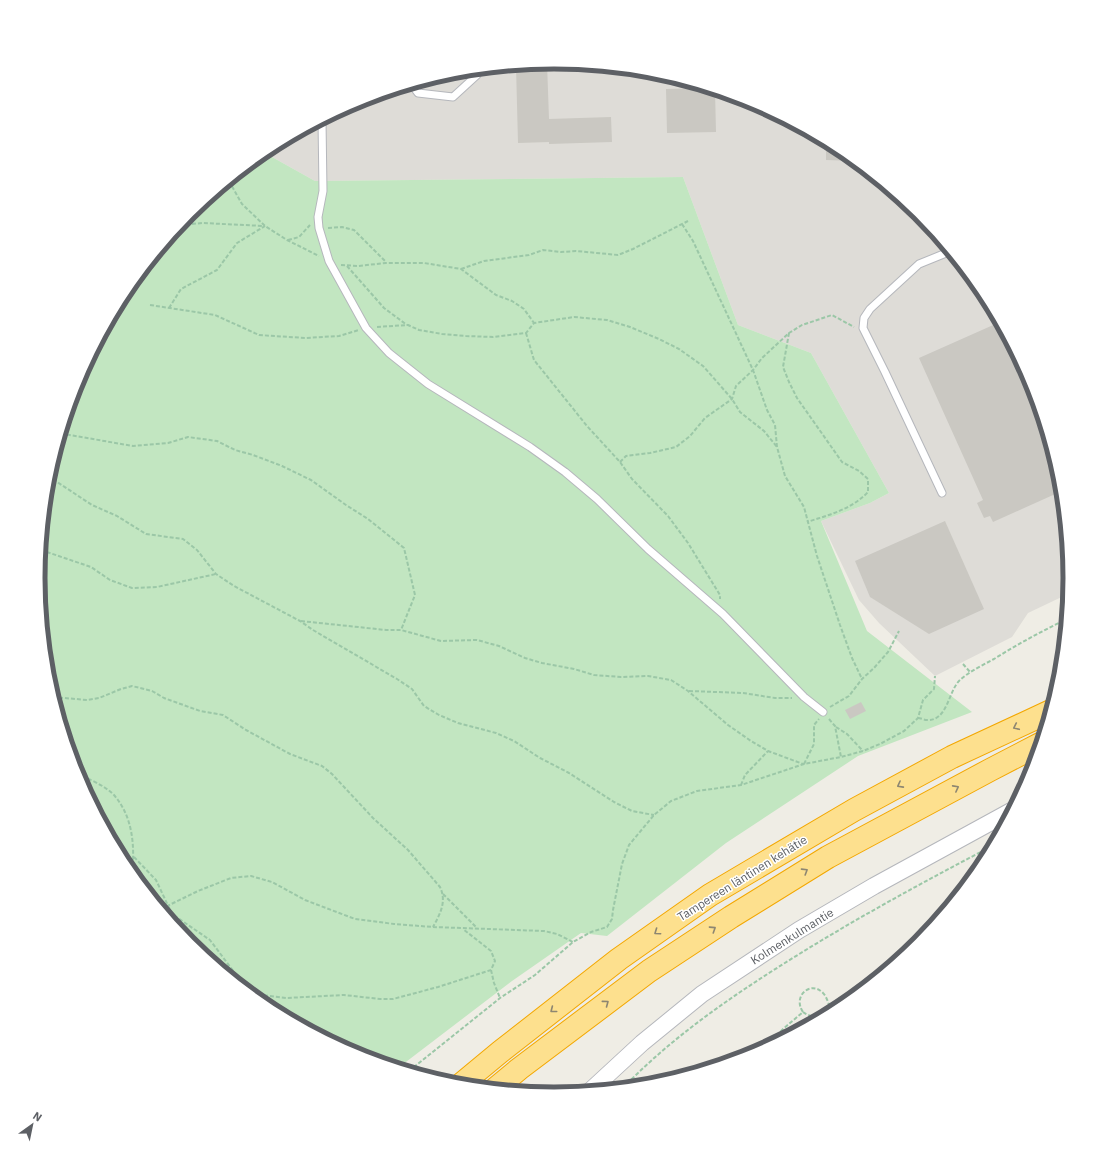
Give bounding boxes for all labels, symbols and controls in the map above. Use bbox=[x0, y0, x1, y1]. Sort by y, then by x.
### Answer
one-way arrow bbox=[1013, 722, 1020, 730]
one-way arrow bbox=[896, 780, 904, 788]
one-way arrow bbox=[952, 785, 959, 793]
street label: Tampereen läntinen kehätie bbox=[674, 832, 810, 924]
one-way arrow bbox=[801, 869, 808, 876]
street label: Kolmenkulmantie bbox=[748, 904, 837, 968]
one-way arrow bbox=[709, 926, 716, 934]
one-way arrow bbox=[654, 927, 661, 935]
one-way arrow bbox=[602, 1001, 609, 1008]
one-way arrow bbox=[550, 1005, 557, 1012]
north arrow bbox=[12, 1105, 52, 1145]
text: N bbox=[30, 1109, 45, 1125]

